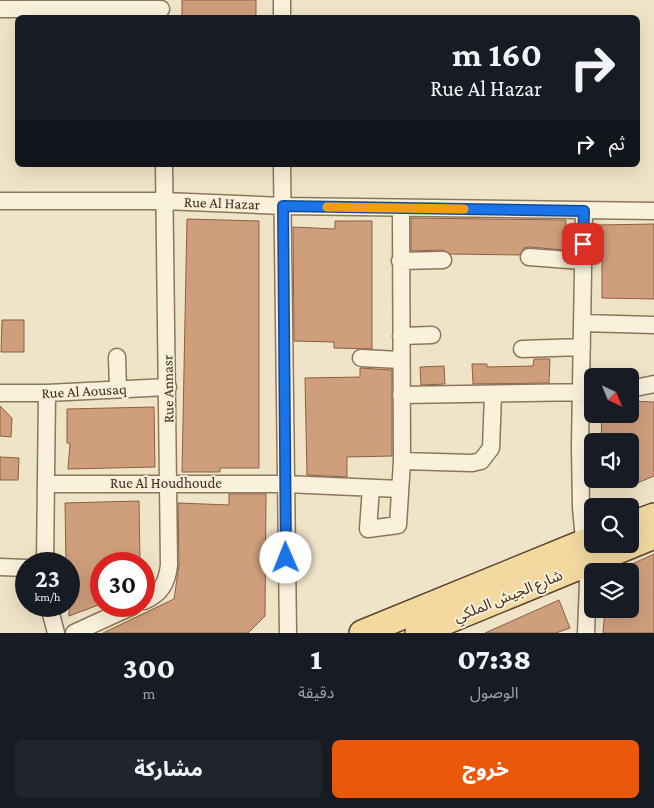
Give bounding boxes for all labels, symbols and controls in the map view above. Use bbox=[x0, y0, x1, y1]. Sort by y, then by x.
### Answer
text: 160 m bbox=[452, 35, 542, 74]
icon: right bbox=[560, 35, 625, 100]
text: Rue Al Hazar bbox=[430, 76, 542, 101]
icon: right bbox=[571, 130, 599, 158]
text: ثم bbox=[609, 133, 625, 154]
street label: Rue Al Hazar bbox=[184, 194, 261, 212]
pin bbox=[562, 223, 604, 265]
icon: arrive bbox=[569, 230, 597, 258]
street label: Rue Annasr bbox=[159, 354, 177, 423]
north arrow bbox=[584, 368, 639, 422]
map controls bbox=[584, 368, 639, 618]
street label: Rue Al Aousaq bbox=[41, 381, 127, 402]
button: sound bbox=[584, 433, 639, 488]
street label: Rue Al Houdhoude bbox=[110, 475, 222, 491]
button: search bbox=[584, 498, 639, 553]
position arrow bbox=[259, 531, 311, 583]
speed limit sign: 30 bbox=[90, 552, 155, 617]
button: layers bbox=[584, 563, 639, 618]
text: 23 bbox=[35, 565, 60, 592]
street label: شارع الجيش الملكي bbox=[451, 567, 566, 629]
text: km/h bbox=[35, 590, 60, 604]
text: 1 bbox=[310, 642, 322, 675]
text: 07:38 bbox=[457, 642, 531, 675]
text: 300 bbox=[123, 651, 175, 684]
text: دقيقة bbox=[298, 684, 334, 701]
text: الوصول bbox=[470, 684, 519, 701]
text: m bbox=[143, 685, 155, 702]
button: مشاركة bbox=[15, 740, 322, 798]
button: خروج bbox=[332, 740, 639, 798]

